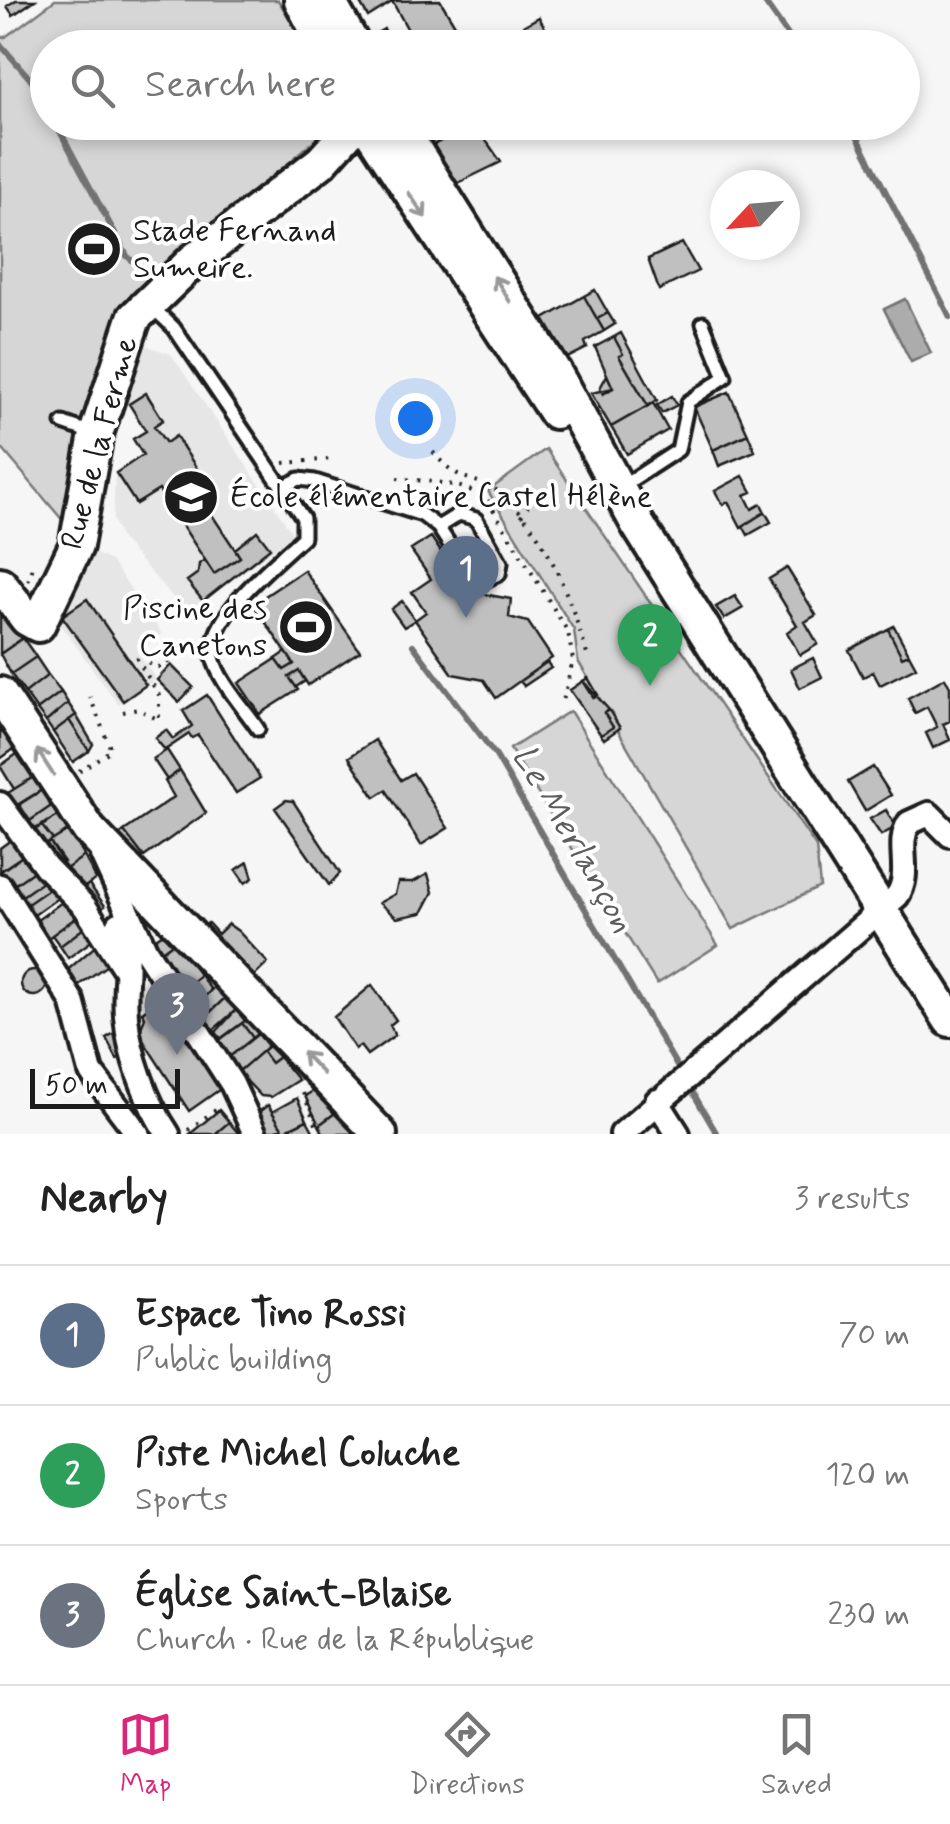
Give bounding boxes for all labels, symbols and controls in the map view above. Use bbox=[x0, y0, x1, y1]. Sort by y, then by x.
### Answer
search box bbox=[30, 30, 920, 140]
icon: search bbox=[65, 58, 120, 113]
text: Search here bbox=[145, 61, 336, 110]
north arrow bbox=[710, 170, 800, 260]
one-way arrow bbox=[406, 190, 427, 219]
place label: Stade Fernand Sumeire. bbox=[133, 210, 336, 289]
sports icon: Stade Fernand Sumeire. bbox=[64, 219, 124, 279]
one-way arrow bbox=[492, 275, 512, 304]
street label: Rue de la Ferme bbox=[51, 332, 149, 554]
your location bbox=[390, 393, 441, 444]
school or university icon: École élémentaire Castel Hélène bbox=[161, 467, 221, 527]
place label: École élémentaire Castel Hélène bbox=[230, 476, 652, 518]
pin: 1 bbox=[434, 536, 498, 618]
place label: Piscine des Canetons bbox=[123, 588, 267, 667]
sports icon: Piscine des Canetons bbox=[276, 597, 336, 657]
pin: 2 bbox=[618, 604, 682, 686]
water label: Le Merlançon bbox=[501, 737, 645, 941]
one-way arrow bbox=[34, 748, 55, 776]
pin: 3 bbox=[144, 972, 210, 1055]
one-way arrow bbox=[301, 1052, 325, 1076]
scale bar bbox=[30, 1064, 180, 1108]
text: 50 m bbox=[45, 1068, 108, 1105]
text: Nearby bbox=[40, 1172, 168, 1227]
text: 3 results bbox=[794, 1178, 910, 1220]
text: Espace Tino Rossi bbox=[135, 1290, 406, 1339]
text: 1 bbox=[65, 1314, 80, 1356]
text: 70 m bbox=[838, 1314, 910, 1356]
text: Public building bbox=[135, 1339, 332, 1381]
text: Piste Michel Coluche bbox=[135, 1430, 460, 1479]
text: 2 bbox=[65, 1454, 80, 1496]
text: 120 m bbox=[825, 1454, 910, 1496]
text: Sports bbox=[135, 1479, 228, 1521]
text: Église Saint-Blaise bbox=[135, 1570, 452, 1619]
text: 3 bbox=[65, 1594, 80, 1636]
text: 230 m bbox=[827, 1594, 910, 1636]
text: Church · Rue de la République bbox=[135, 1619, 534, 1661]
tab: Map bbox=[118, 1707, 173, 1804]
tab: Directions bbox=[410, 1707, 525, 1804]
tab: Saved bbox=[761, 1707, 832, 1804]

